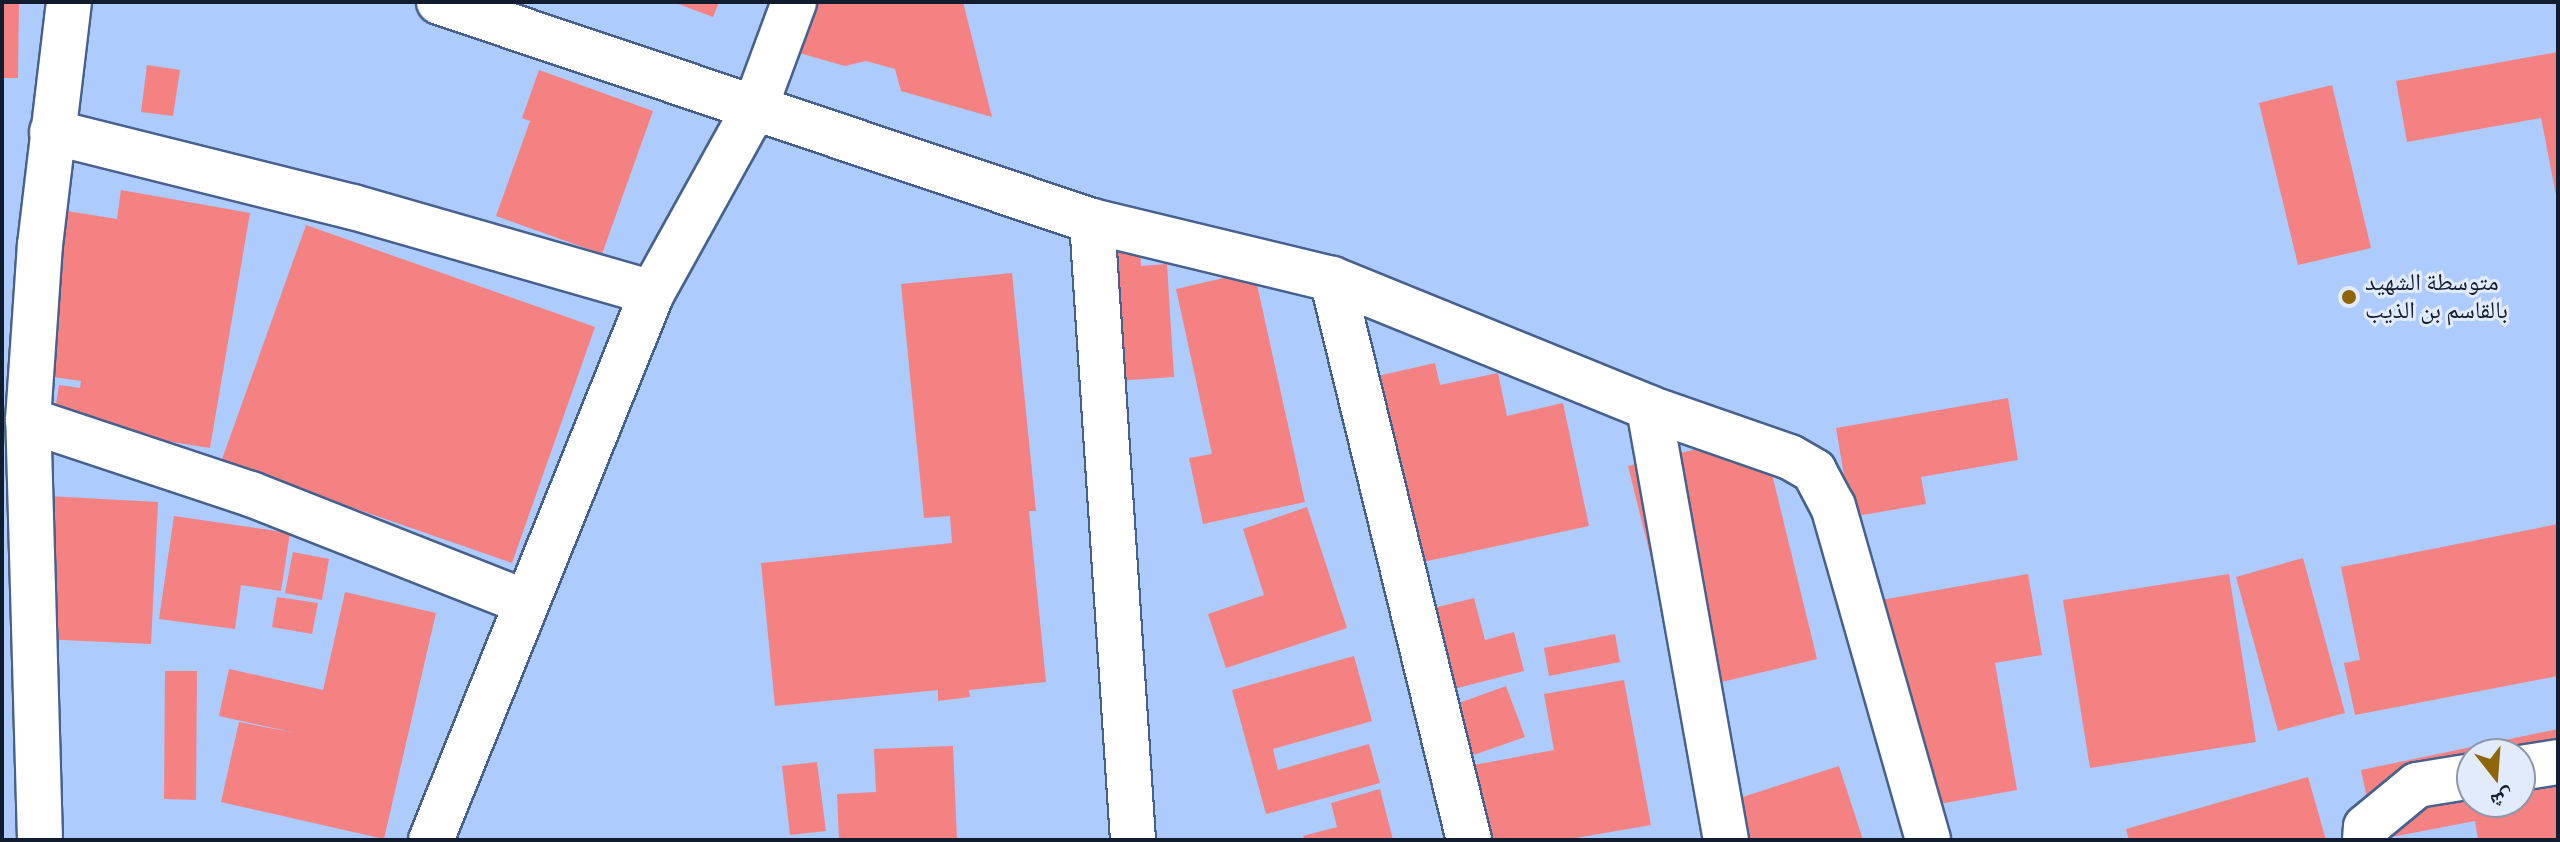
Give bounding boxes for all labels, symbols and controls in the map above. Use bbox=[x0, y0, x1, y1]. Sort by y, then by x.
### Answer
place label: متوسطة الشهيد بالقاسم بن الذيب bbox=[2365, 269, 2508, 325]
marker: متوسطة الشهيد بالقاسم بن الذيب bbox=[2340, 288, 2358, 306]
north arrow bbox=[2456, 738, 2536, 818]
text: ش bbox=[2487, 783, 2518, 816]

